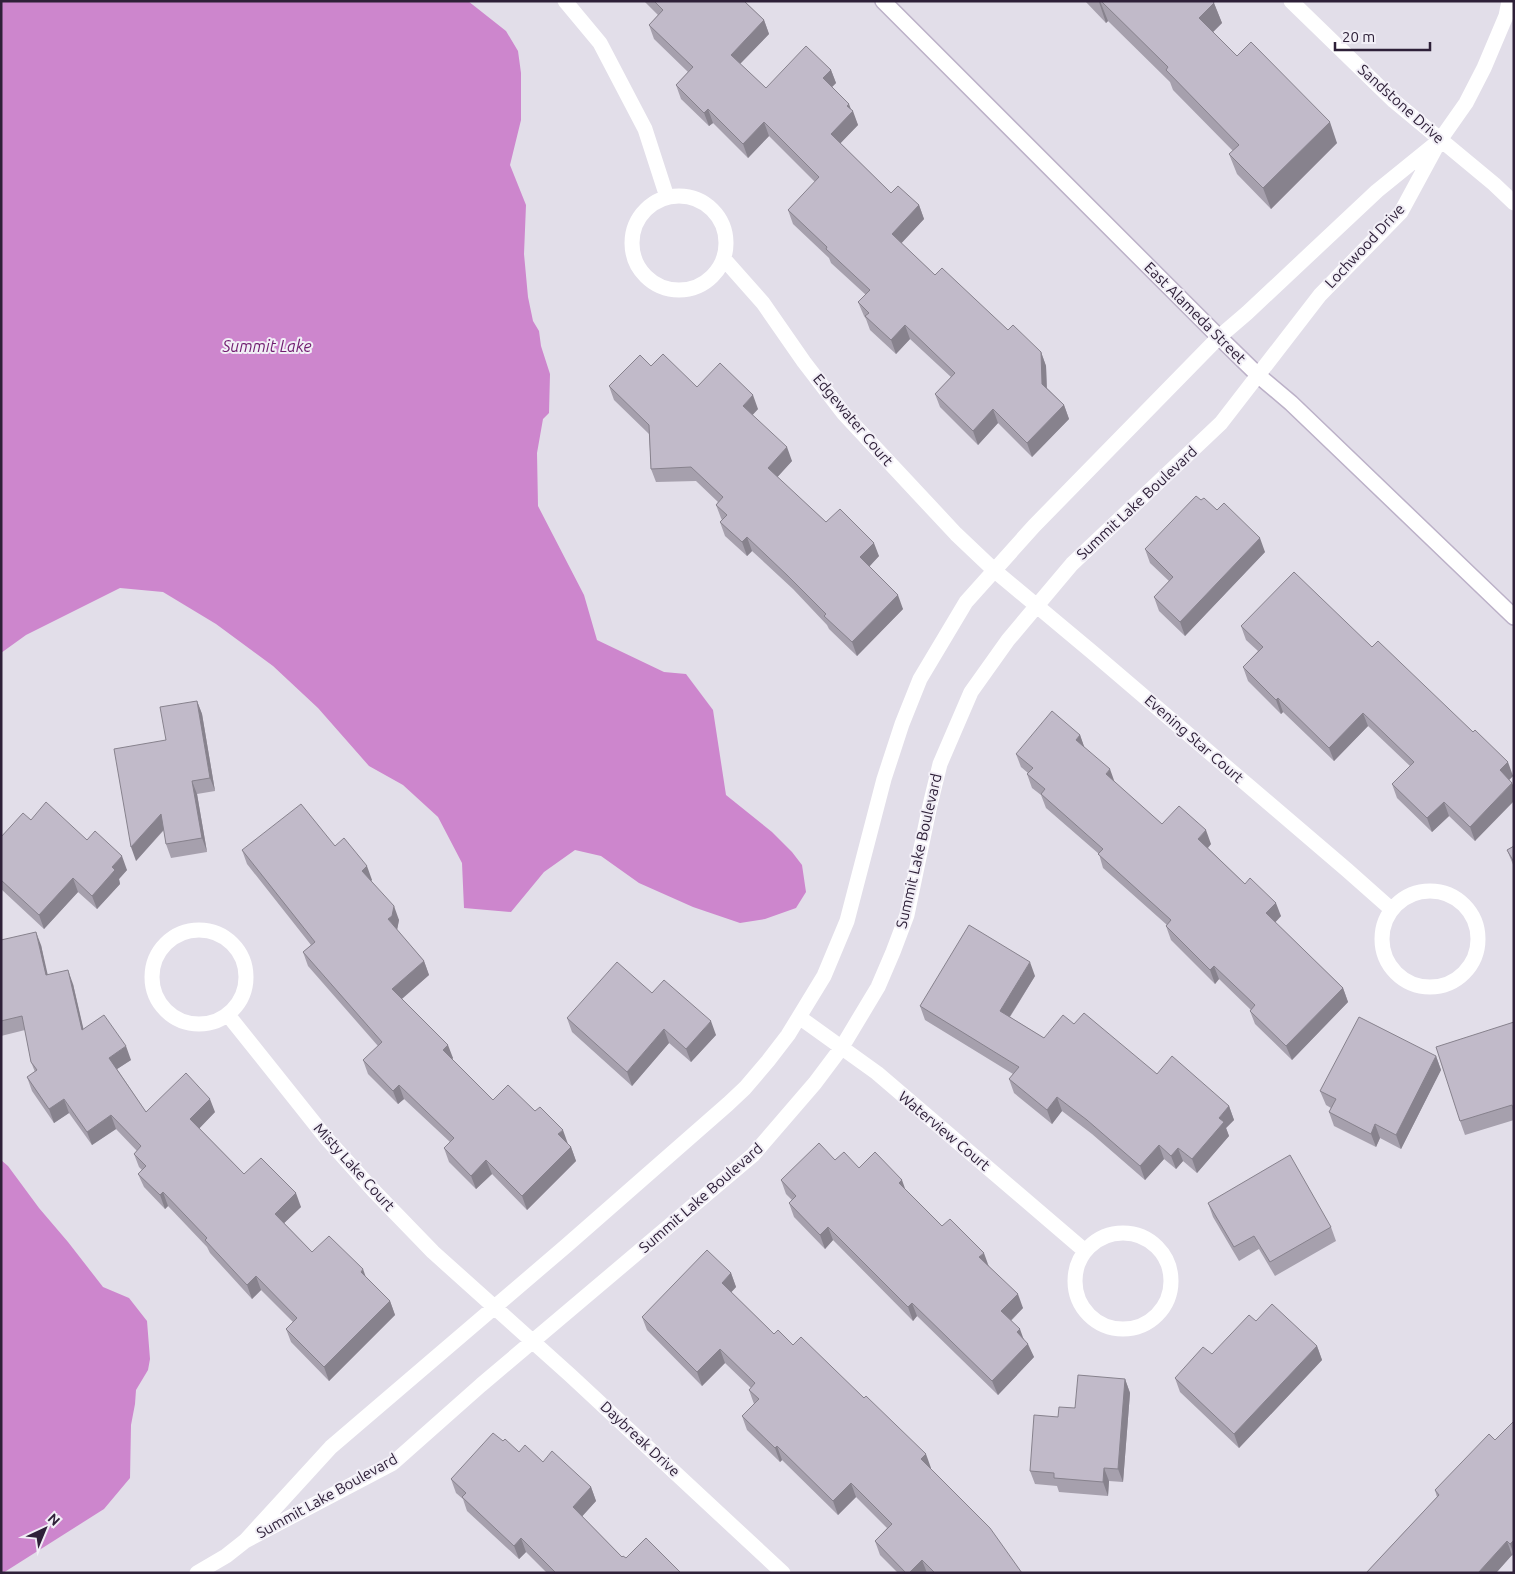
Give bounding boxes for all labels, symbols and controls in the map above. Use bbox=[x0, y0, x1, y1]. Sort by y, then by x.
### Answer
scale bar bbox=[1335, 20, 1430, 52]
text: 20 m bbox=[1342, 28, 1375, 45]
street label: Sandstone Drive bbox=[1355, 61, 1448, 147]
street label: Lochwood Drive bbox=[1321, 200, 1408, 291]
street label: East Alameda Street bbox=[1141, 258, 1250, 367]
water label: Summit Lake bbox=[221, 337, 312, 355]
street label: Edgewater Court bbox=[810, 370, 897, 469]
street label: Summit Lake Boulevard bbox=[1073, 442, 1200, 563]
street label: Evening Star Court bbox=[1141, 691, 1247, 786]
street label: Summit Lake Boulevard bbox=[892, 772, 945, 930]
street label: Waterview Court bbox=[895, 1088, 993, 1174]
street label: Misty Lake Court bbox=[310, 1119, 398, 1214]
street label: Summit Lake Boulevard bbox=[635, 1139, 766, 1256]
street label: Daybreak Drive bbox=[597, 1397, 684, 1480]
street label: Summit Lake Boulevard bbox=[253, 1450, 400, 1541]
north arrow bbox=[20, 1504, 70, 1554]
text: N bbox=[45, 1510, 63, 1529]

